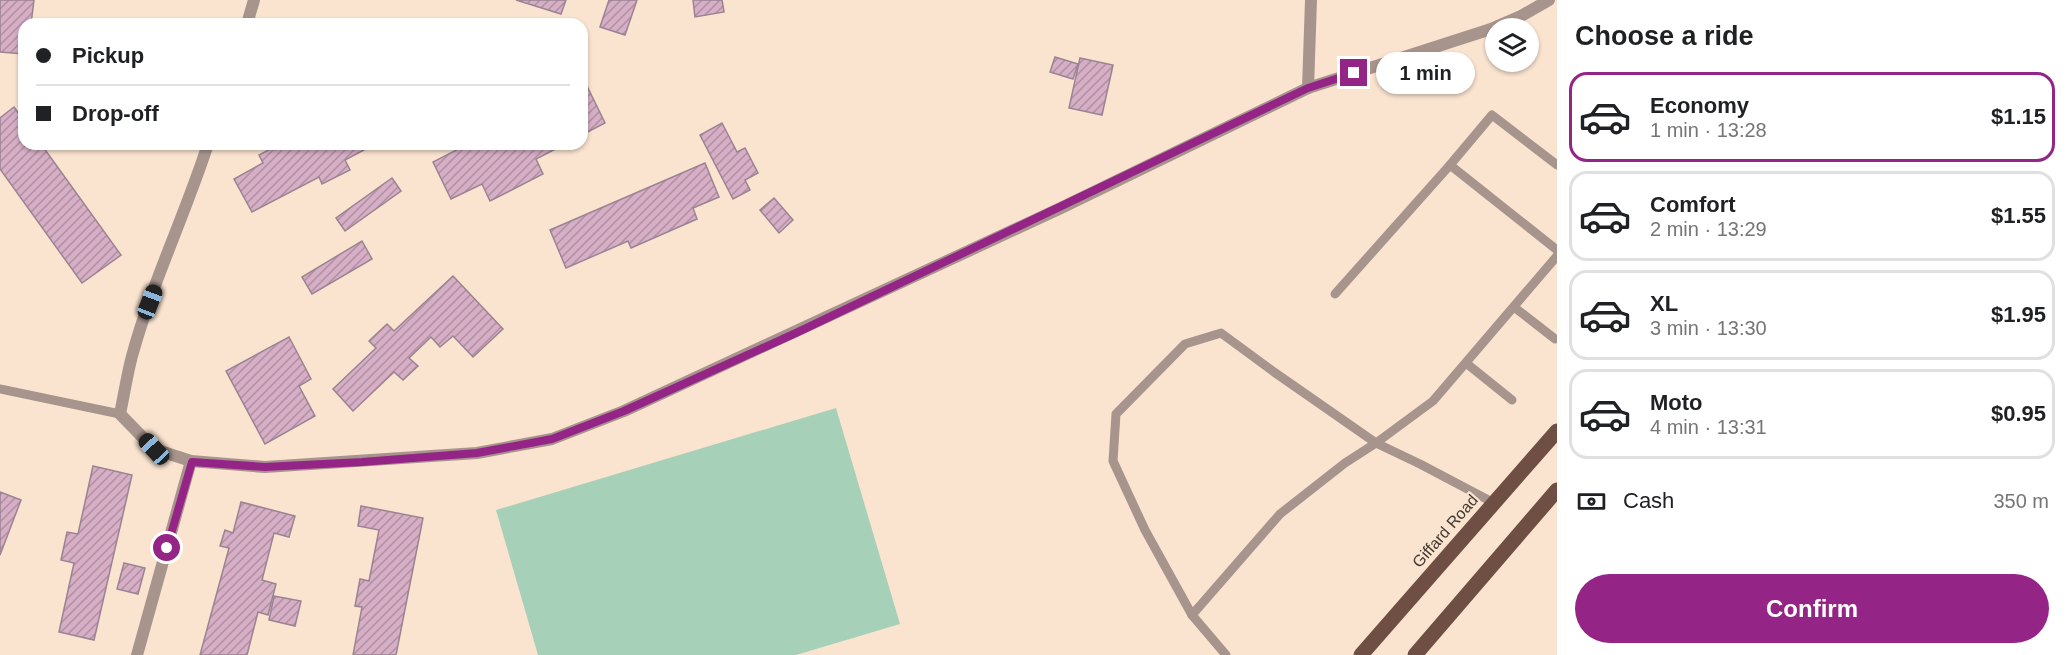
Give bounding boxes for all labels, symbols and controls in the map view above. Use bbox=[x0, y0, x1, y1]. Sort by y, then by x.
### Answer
map controls bbox=[1485, 18, 1539, 72]
button: layers bbox=[1485, 18, 1539, 72]
text: Choose a ride bbox=[1575, 21, 1754, 51]
text: Pickup bbox=[72, 43, 144, 68]
callout: 1 min bbox=[1375, 52, 1474, 94]
route end bbox=[1340, 59, 1367, 86]
text: 1 min bbox=[1399, 62, 1452, 84]
icon: car bbox=[1578, 90, 1632, 144]
text: Economy bbox=[1650, 93, 1749, 118]
text: Drop-off bbox=[72, 101, 159, 126]
text: $1.15 bbox=[1991, 104, 2046, 129]
text: 1 min · 13:28 bbox=[1650, 119, 1767, 141]
icon: car bbox=[1578, 189, 1632, 243]
text: Comfort bbox=[1650, 192, 1736, 217]
text: $1.55 bbox=[1991, 203, 2046, 228]
text: 2 min · 13:29 bbox=[1650, 218, 1767, 240]
car bbox=[135, 282, 165, 322]
icon: car bbox=[1578, 288, 1632, 342]
text: XL bbox=[1650, 291, 1678, 316]
text: $1.95 bbox=[1991, 302, 2046, 327]
text: 3 min · 13:30 bbox=[1650, 317, 1767, 339]
icon: car bbox=[1578, 387, 1632, 441]
text: Moto bbox=[1650, 390, 1703, 415]
text: $0.95 bbox=[1991, 401, 2046, 426]
text: 4 min · 13:31 bbox=[1650, 416, 1767, 438]
car bbox=[135, 430, 173, 468]
icon: cash bbox=[1575, 485, 1608, 518]
text: Cash bbox=[1623, 488, 1674, 513]
text: 350 m bbox=[1993, 490, 2049, 512]
street label: Giffard Road bbox=[1409, 491, 1481, 571]
route start bbox=[153, 534, 180, 561]
button: Confirm bbox=[1575, 574, 2049, 643]

